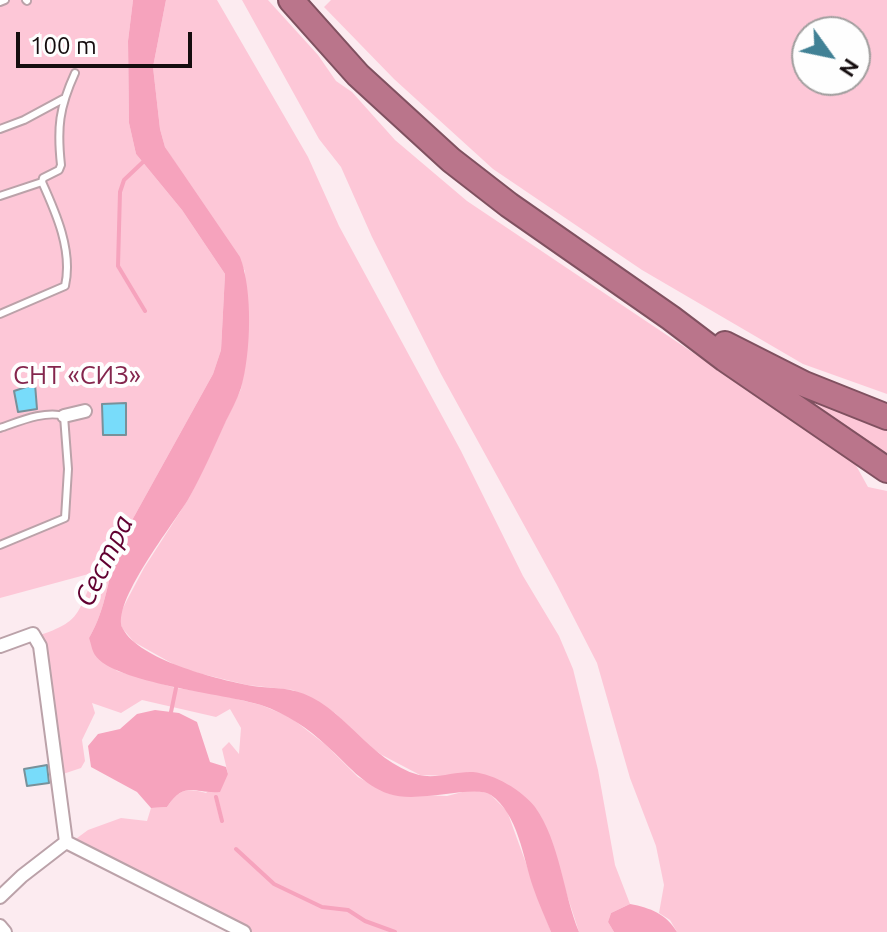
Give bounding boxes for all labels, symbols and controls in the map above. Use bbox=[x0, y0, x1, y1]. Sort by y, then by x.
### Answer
scale bar bbox=[20, 16, 196, 66]
north arrow bbox=[791, 16, 871, 96]
text: 100 m bbox=[30, 32, 97, 59]
text: N bbox=[835, 55, 865, 82]
park label: СНТ «СИЗ» bbox=[13, 359, 141, 391]
water label: Сестра bbox=[68, 510, 140, 612]

